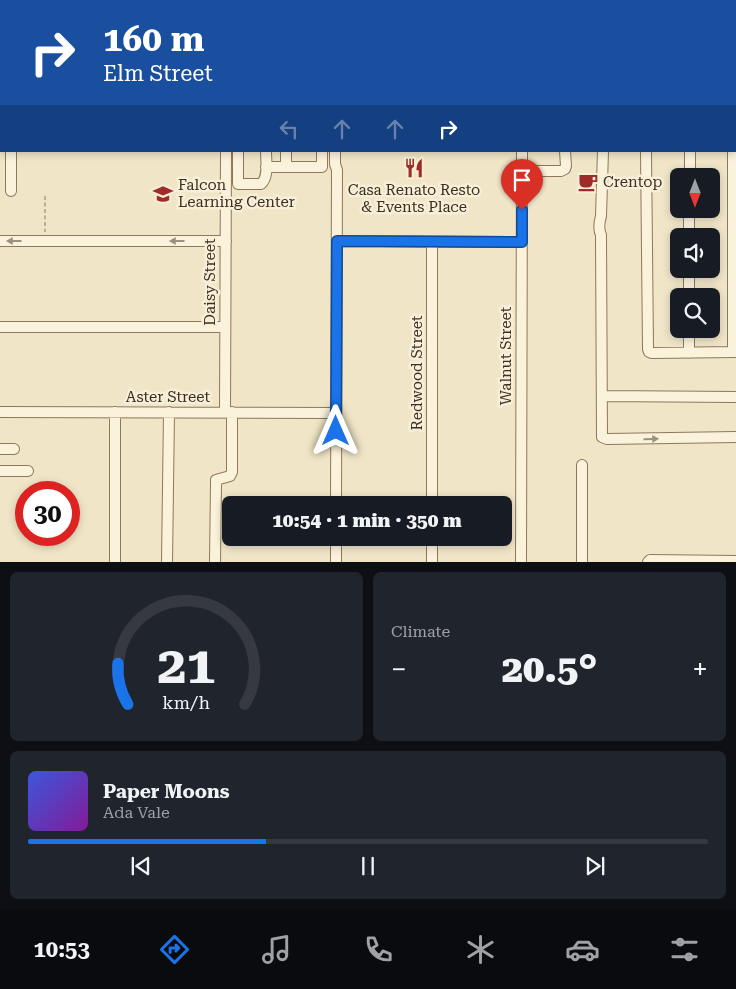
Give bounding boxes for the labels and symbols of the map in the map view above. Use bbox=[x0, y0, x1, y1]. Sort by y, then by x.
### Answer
restaurant icon: Casa Renato Resto & Events Place bbox=[403, 157, 425, 179]
pin bbox=[501, 159, 543, 210]
north arrow bbox=[670, 168, 720, 218]
cafe icon: Crentop bbox=[577, 171, 599, 193]
place label: Crentop bbox=[603, 173, 662, 191]
place label: Falcon Learning Center bbox=[178, 176, 295, 211]
place label: Casa Renato Resto & Events Place bbox=[348, 181, 480, 216]
school or university icon: Falcon Learning Center bbox=[152, 183, 174, 205]
one-way arrow bbox=[6, 237, 22, 245]
one-way arrow bbox=[169, 237, 185, 245]
street label: Daisy Street bbox=[201, 238, 219, 326]
street label: Walnut Street bbox=[497, 306, 515, 405]
street label: Redwood Street bbox=[408, 315, 426, 431]
street label: Aster Street bbox=[126, 388, 211, 406]
position arrow bbox=[309, 404, 361, 456]
one-way arrow bbox=[643, 435, 659, 443]
speed limit sign: 30 bbox=[15, 481, 80, 546]

